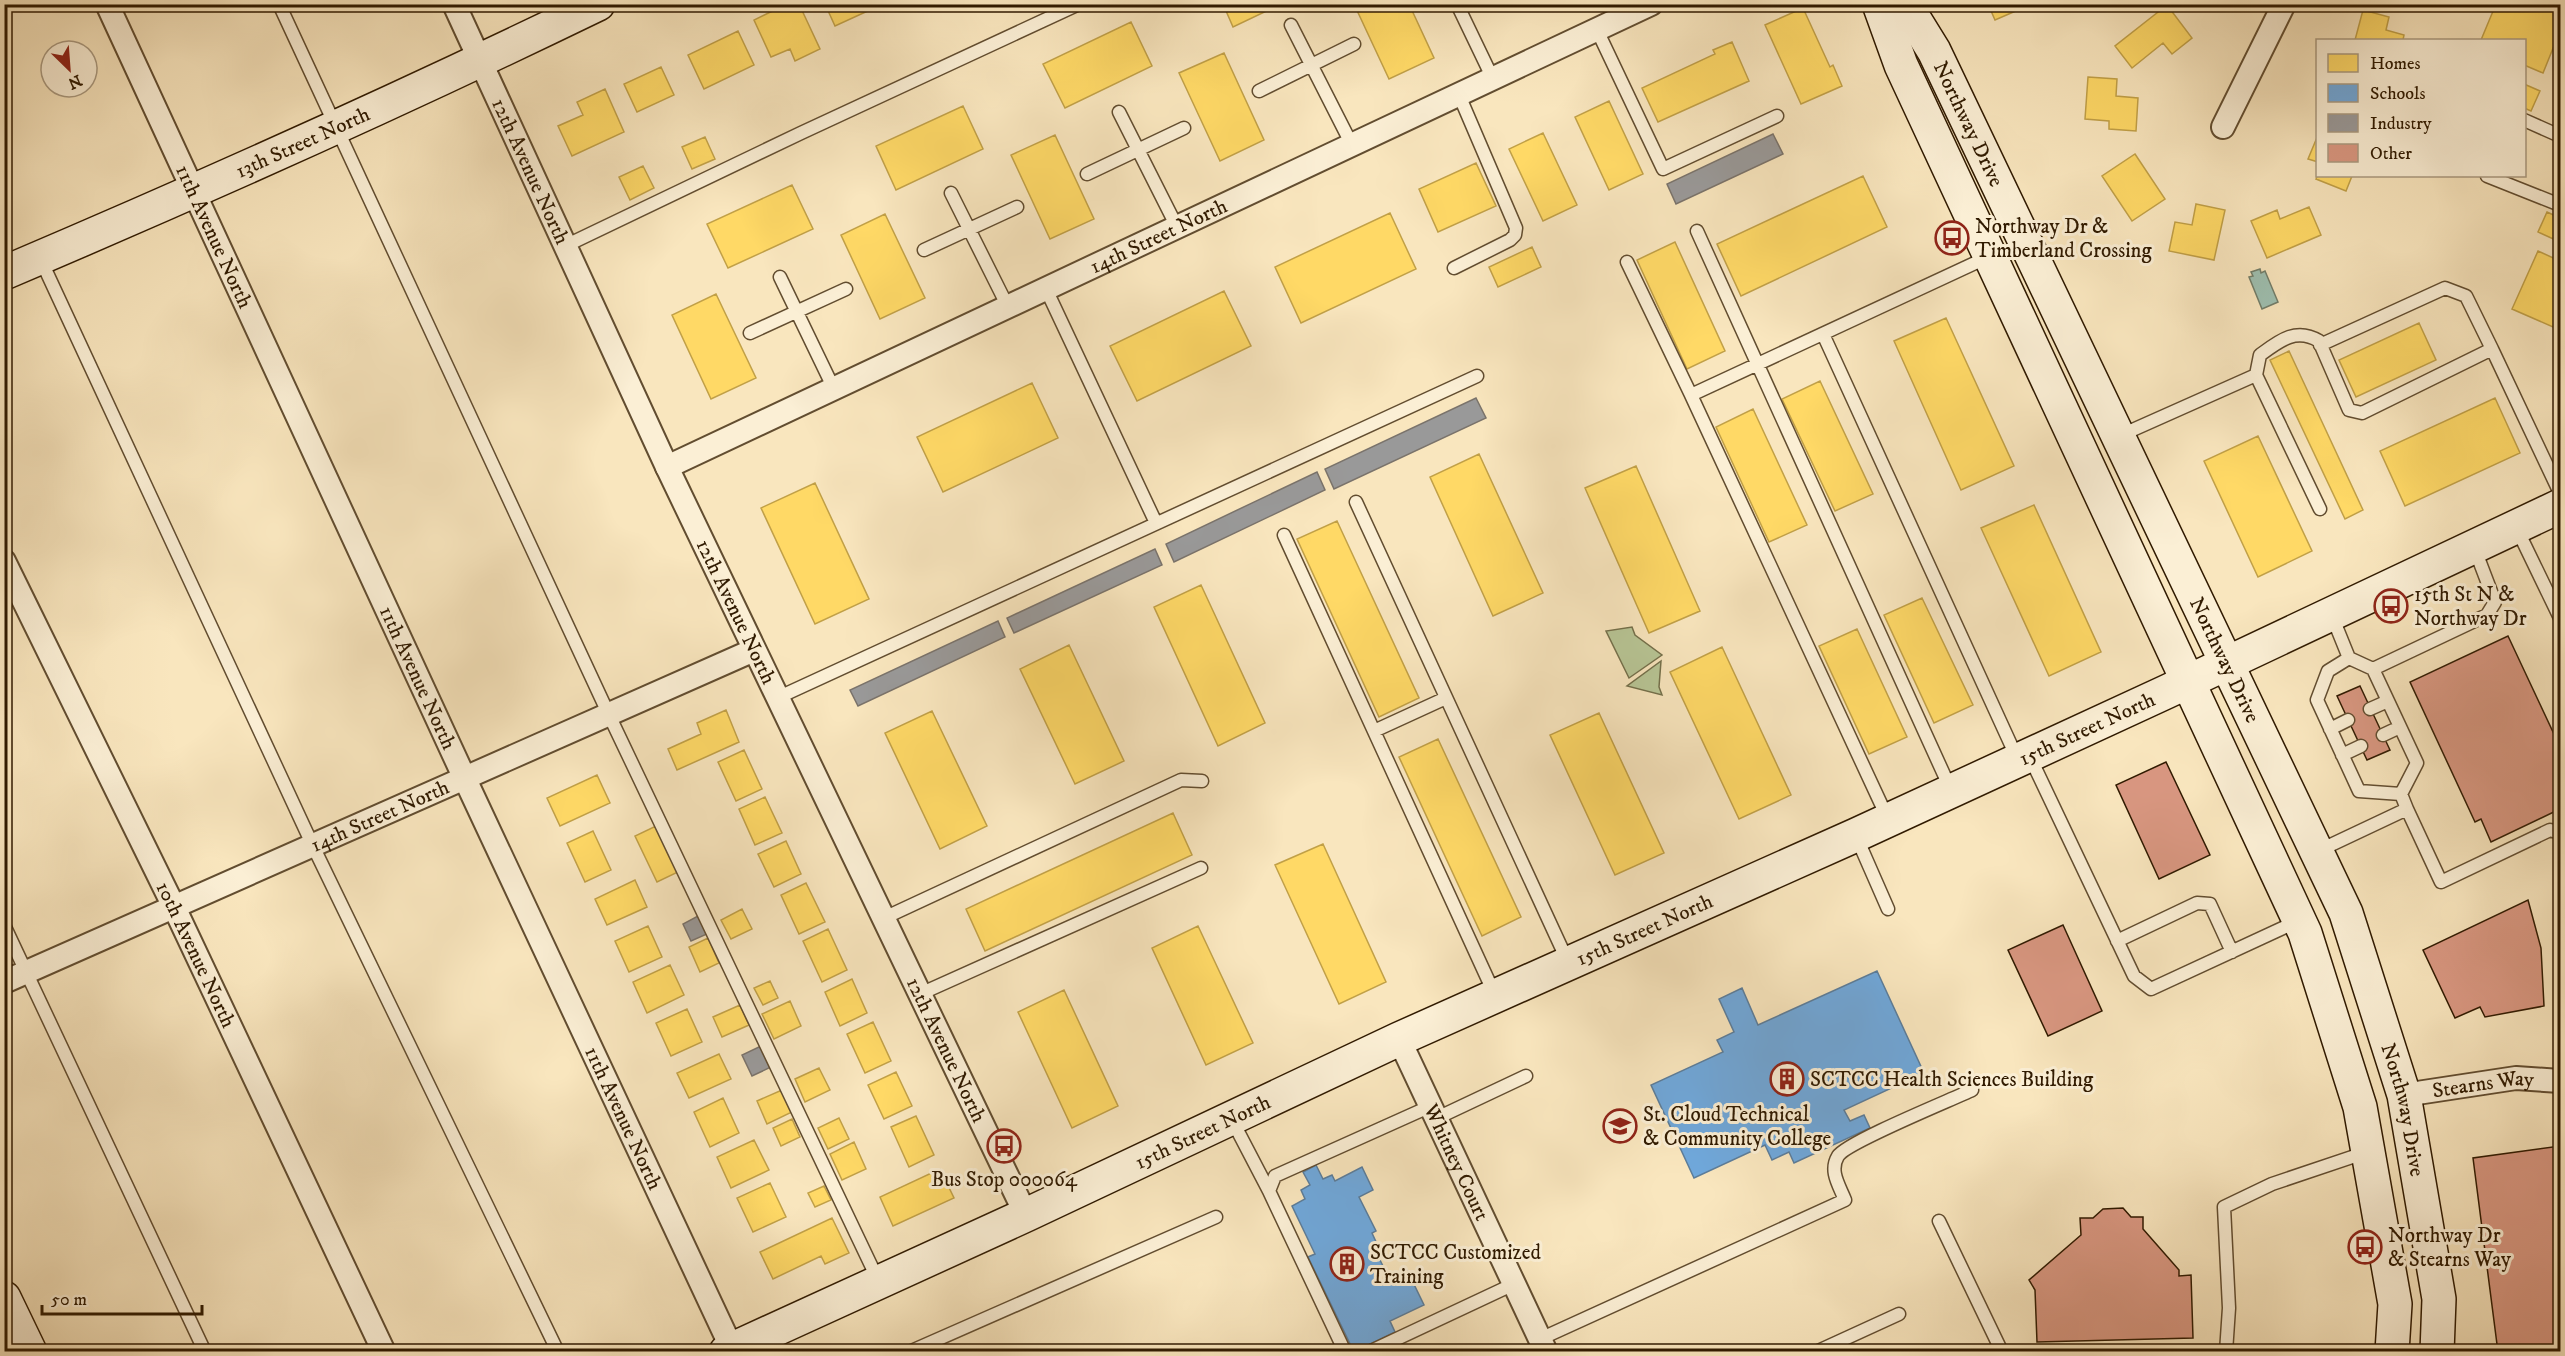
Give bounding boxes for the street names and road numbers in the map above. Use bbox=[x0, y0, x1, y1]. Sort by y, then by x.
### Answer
street label: Northway Drive bbox=[1927, 57, 2009, 191]
street label: 12th Avenue North bbox=[485, 94, 575, 249]
street label: 13th Street North bbox=[232, 101, 374, 185]
street label: 11th Avenue North bbox=[169, 161, 258, 313]
street label: 14th Street North bbox=[1086, 193, 1232, 280]
street label: 12th Avenue North bbox=[690, 535, 781, 689]
street label: Northway Drive bbox=[2183, 593, 2265, 727]
street label: 11th Avenue North bbox=[373, 602, 462, 754]
street label: 15th Street North bbox=[2015, 687, 2160, 772]
street label: 14th Street North bbox=[307, 775, 454, 859]
street label: 10th Avenue North bbox=[150, 878, 241, 1032]
street label: 15th Street North bbox=[1572, 889, 1717, 972]
street label: 12th Avenue North bbox=[900, 973, 992, 1127]
street label: Northway Drive bbox=[2374, 1040, 2430, 1179]
street label: 11th Avenue North bbox=[578, 1043, 668, 1194]
street label: Stearns Way bbox=[2431, 1066, 2536, 1105]
street label: 15th Street North bbox=[1131, 1089, 1275, 1176]
street label: Whitney Court bbox=[1417, 1099, 1495, 1225]

